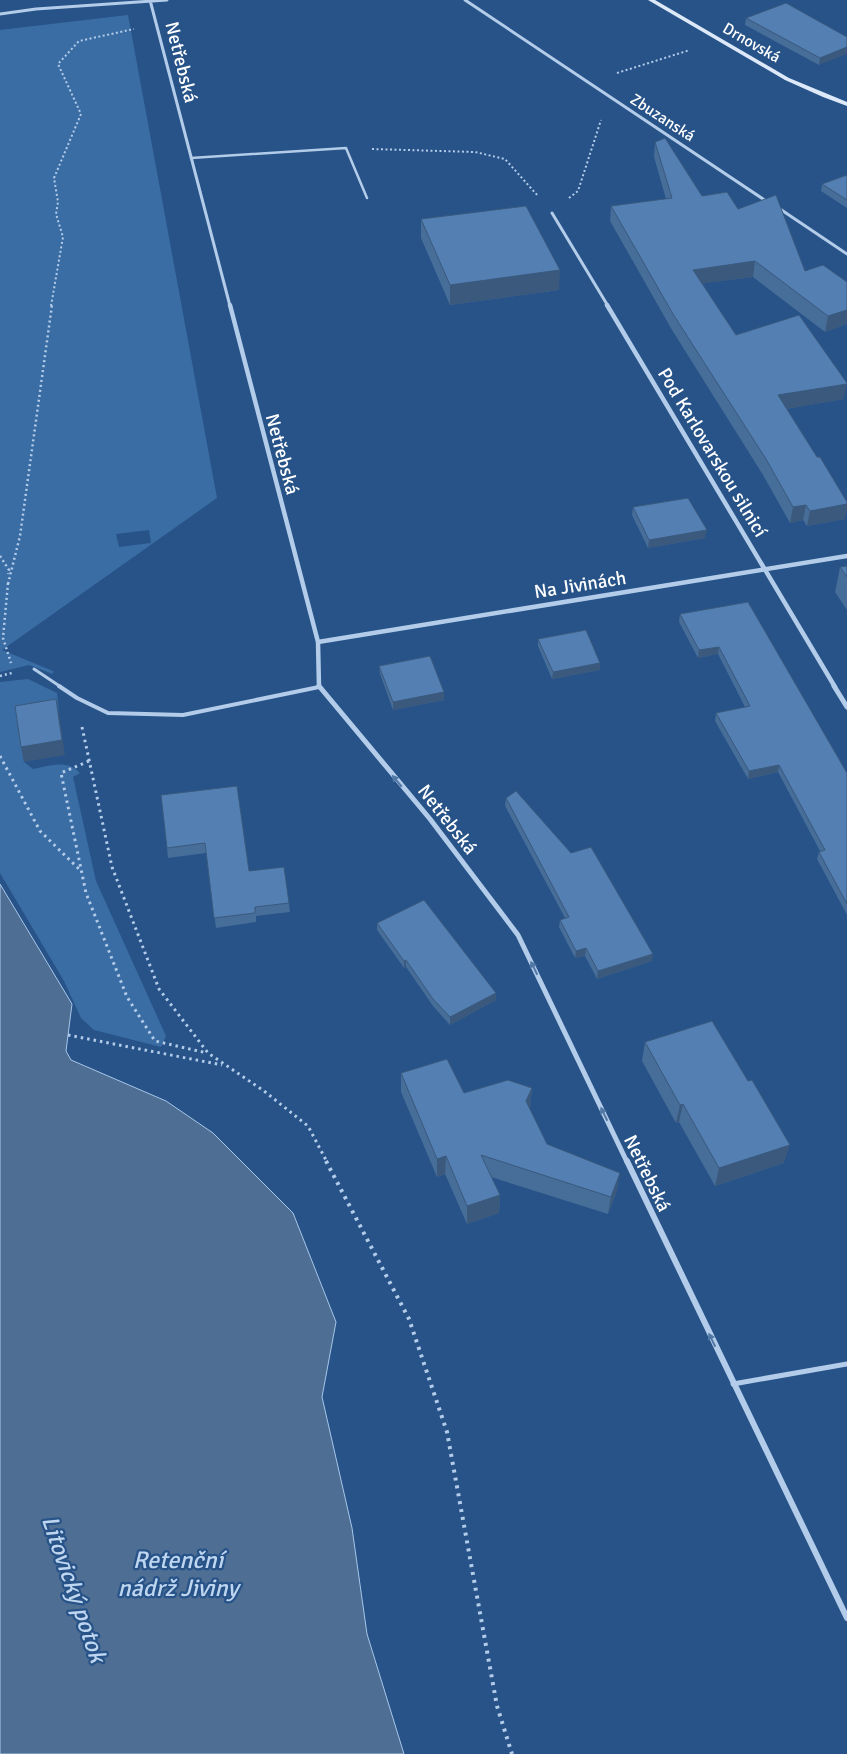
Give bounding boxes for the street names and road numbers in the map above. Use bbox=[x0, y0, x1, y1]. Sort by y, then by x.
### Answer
street label: Drnovská bbox=[719, 18, 784, 67]
street label: Netřebská bbox=[159, 19, 203, 105]
street label: Zbuzanská bbox=[626, 89, 699, 146]
street label: Pod Karlovarskou silnicí bbox=[652, 363, 773, 542]
street label: Netřebská bbox=[260, 411, 304, 497]
street label: Na Jivinách bbox=[532, 566, 628, 604]
street label: Netřebská bbox=[412, 780, 482, 860]
street label: Netřebská bbox=[618, 1131, 676, 1216]

